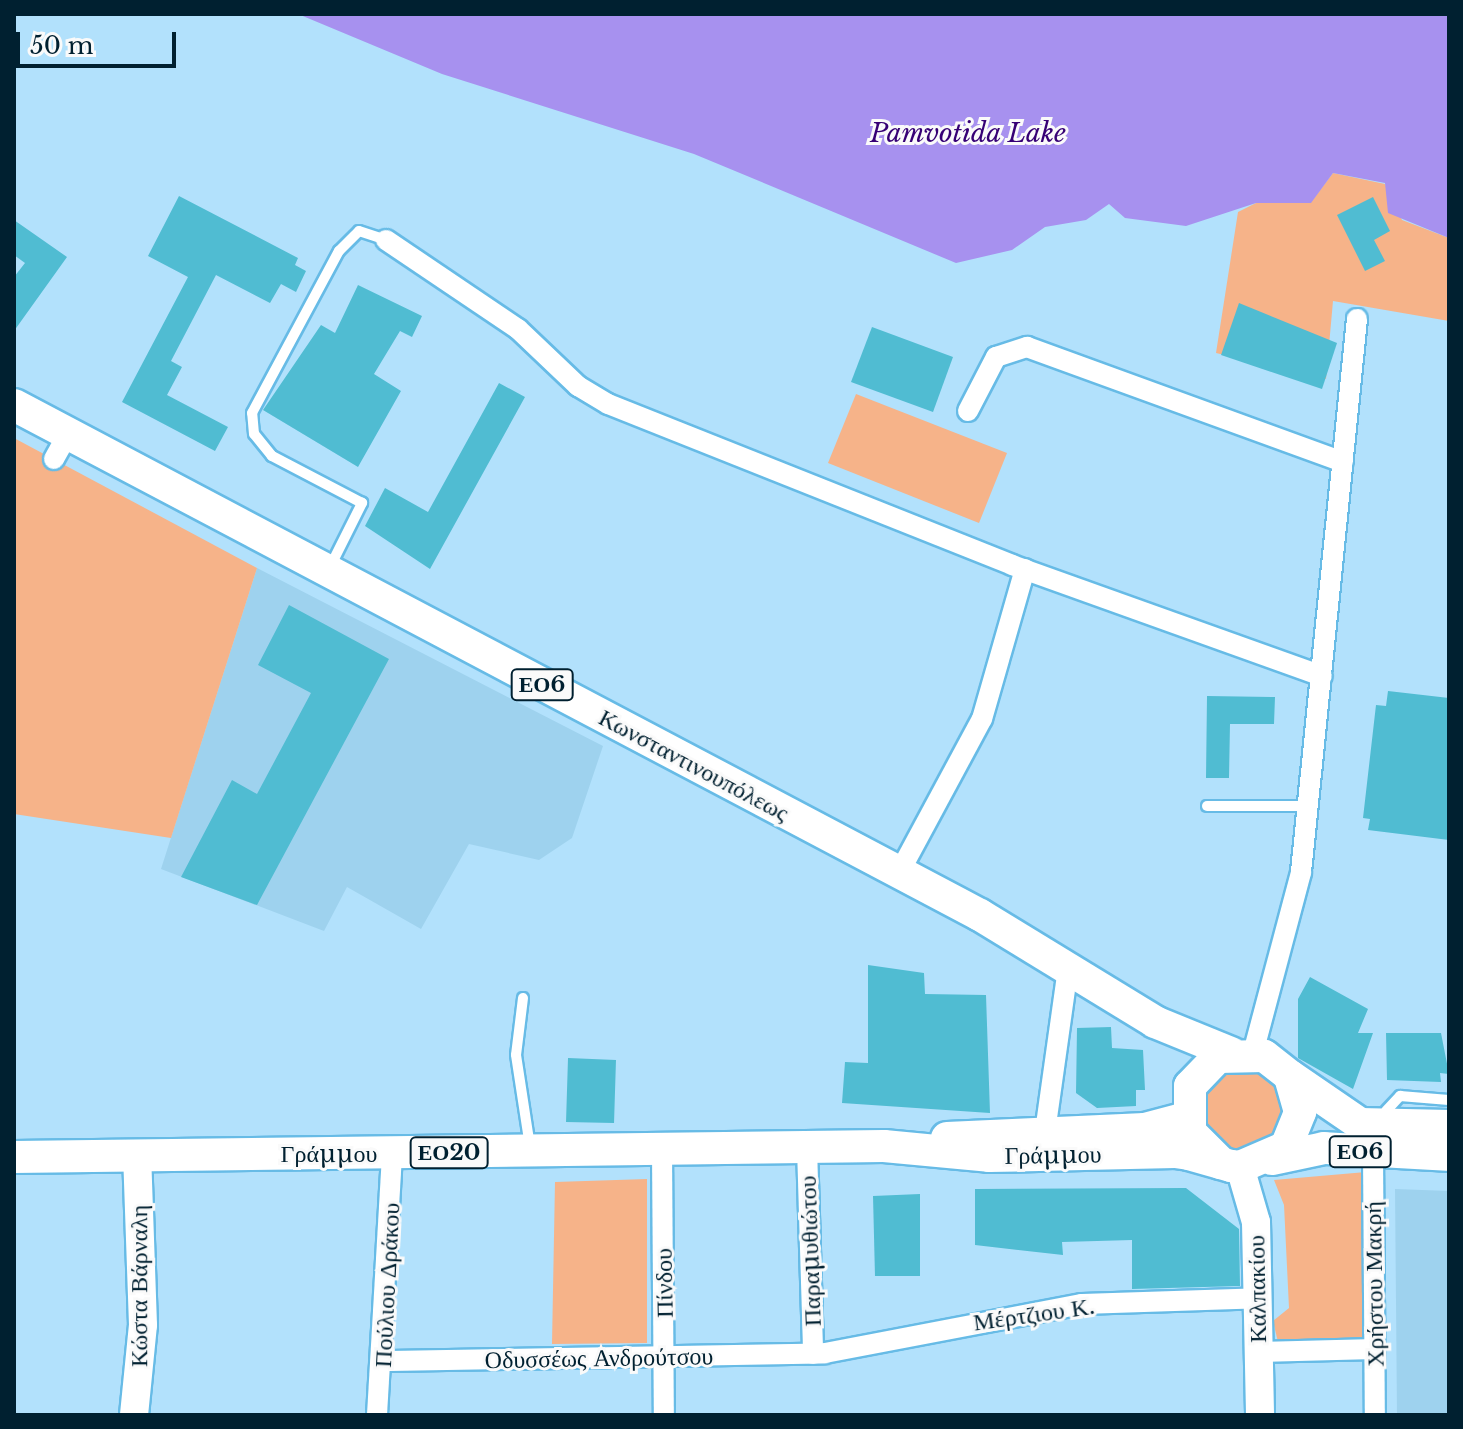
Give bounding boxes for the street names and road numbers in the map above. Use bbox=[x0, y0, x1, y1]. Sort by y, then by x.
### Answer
road number: ΕΟ6 bbox=[510, 667, 574, 703]
street label: Κωνσταντινουπόλεως bbox=[594, 703, 794, 827]
road number: ΕΟ6 bbox=[1328, 1134, 1392, 1170]
road number: ΕΟ20 bbox=[409, 1135, 489, 1171]
street label: Γράμμου bbox=[281, 1140, 377, 1168]
street label: Γράμμου bbox=[1004, 1140, 1102, 1170]
street label: Παραμυθιώτου bbox=[793, 1175, 827, 1327]
street label: Χρήστου Μακρή bbox=[1358, 1201, 1390, 1367]
street label: Πούλιου Δράκου bbox=[368, 1202, 406, 1368]
street label: Κώστα Βάρναλη bbox=[125, 1205, 153, 1367]
street label: Καλπακίου bbox=[1242, 1235, 1272, 1343]
street label: Πίνδου bbox=[649, 1248, 679, 1318]
street label: Μέρτζιου Κ. bbox=[971, 1291, 1097, 1337]
street label: Οδυσσέως Ανδρούτσου bbox=[484, 1342, 714, 1374]

